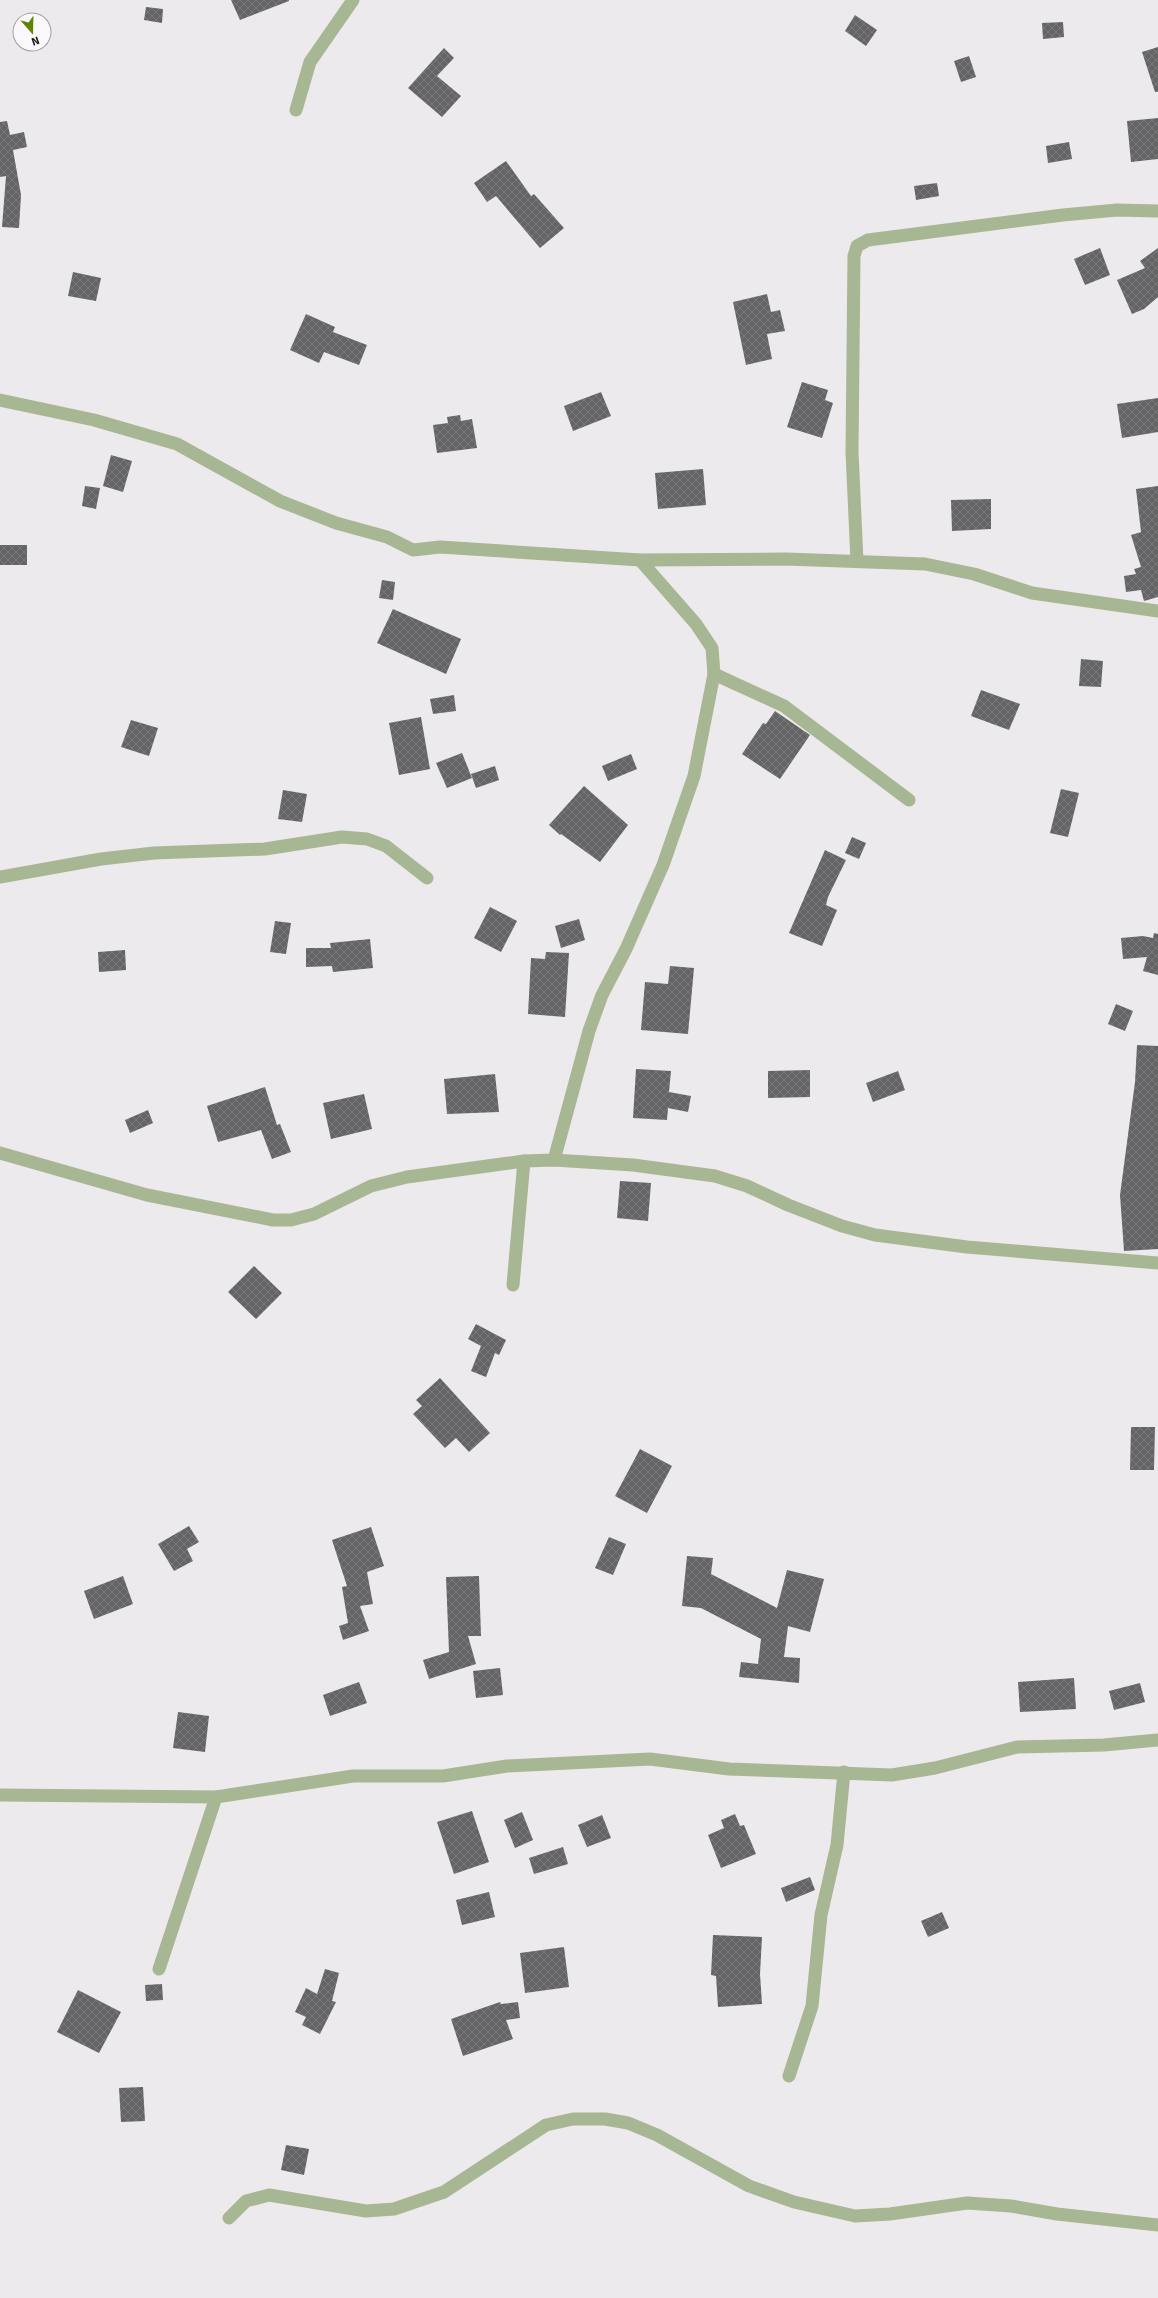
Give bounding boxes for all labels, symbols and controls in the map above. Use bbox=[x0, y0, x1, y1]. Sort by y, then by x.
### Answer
north arrow bbox=[12, 12, 52, 52]
text: N bbox=[29, 34, 41, 48]

